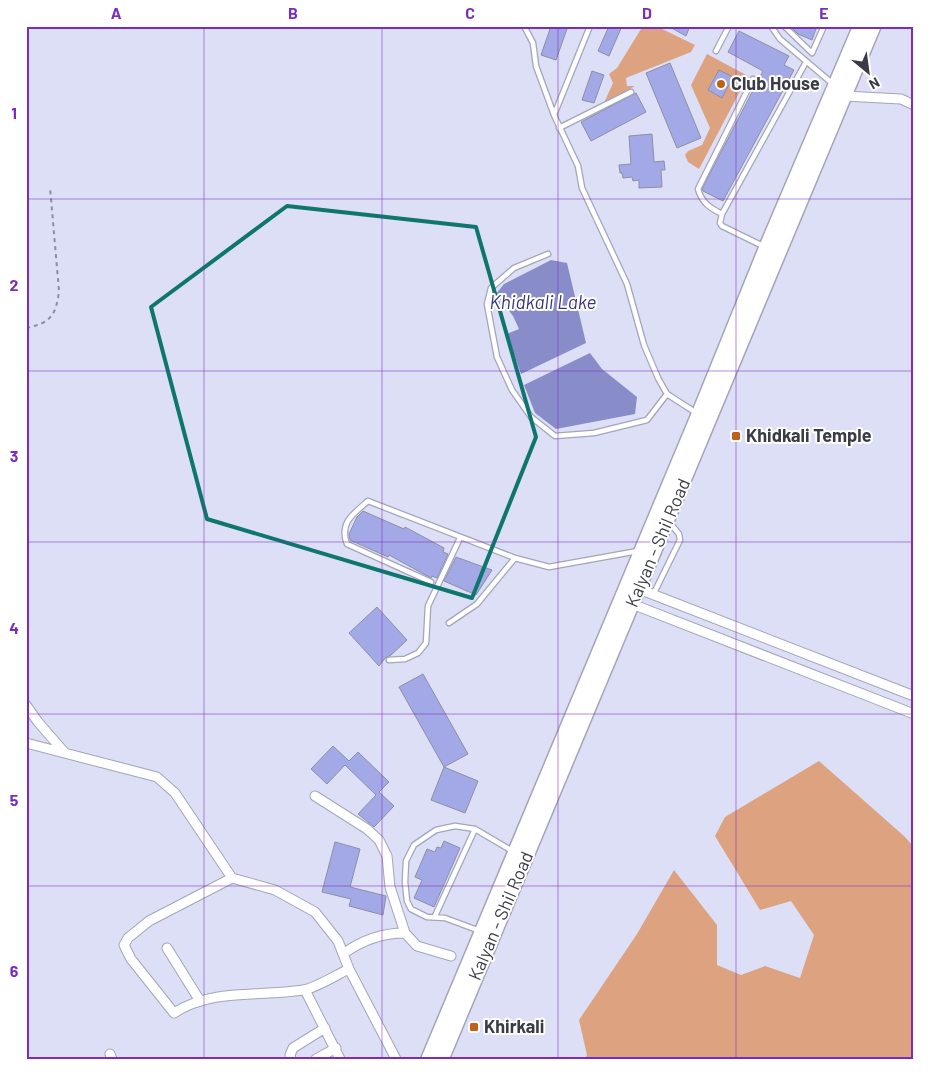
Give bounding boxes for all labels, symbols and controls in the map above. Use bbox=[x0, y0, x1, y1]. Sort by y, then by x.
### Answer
text: A bbox=[111, 3, 122, 22]
text: B bbox=[288, 3, 298, 22]
text: C bbox=[465, 3, 475, 22]
text: D bbox=[642, 3, 652, 22]
text: E bbox=[819, 3, 829, 22]
north arrow bbox=[842, 48, 892, 98]
place label: Club House bbox=[731, 72, 820, 94]
text: N bbox=[866, 74, 883, 93]
marker: Club House bbox=[715, 78, 727, 90]
text: 1 bbox=[11, 103, 17, 122]
text: 2 bbox=[10, 275, 19, 294]
water label: Khidkali Lake bbox=[490, 290, 597, 313]
place label: Khidkali Temple bbox=[746, 424, 872, 446]
marker: Khidkali Temple bbox=[730, 430, 742, 442]
text: 3 bbox=[10, 446, 18, 465]
street label: Kalyan - Shil Road bbox=[620, 475, 694, 610]
text: 4 bbox=[9, 618, 19, 637]
text: 5 bbox=[10, 790, 19, 809]
street label: Kalyan - Shil Road bbox=[463, 848, 537, 983]
text: 6 bbox=[10, 961, 19, 980]
place label: Khirkali bbox=[484, 1015, 544, 1037]
marker: Khirkali bbox=[468, 1021, 480, 1033]

